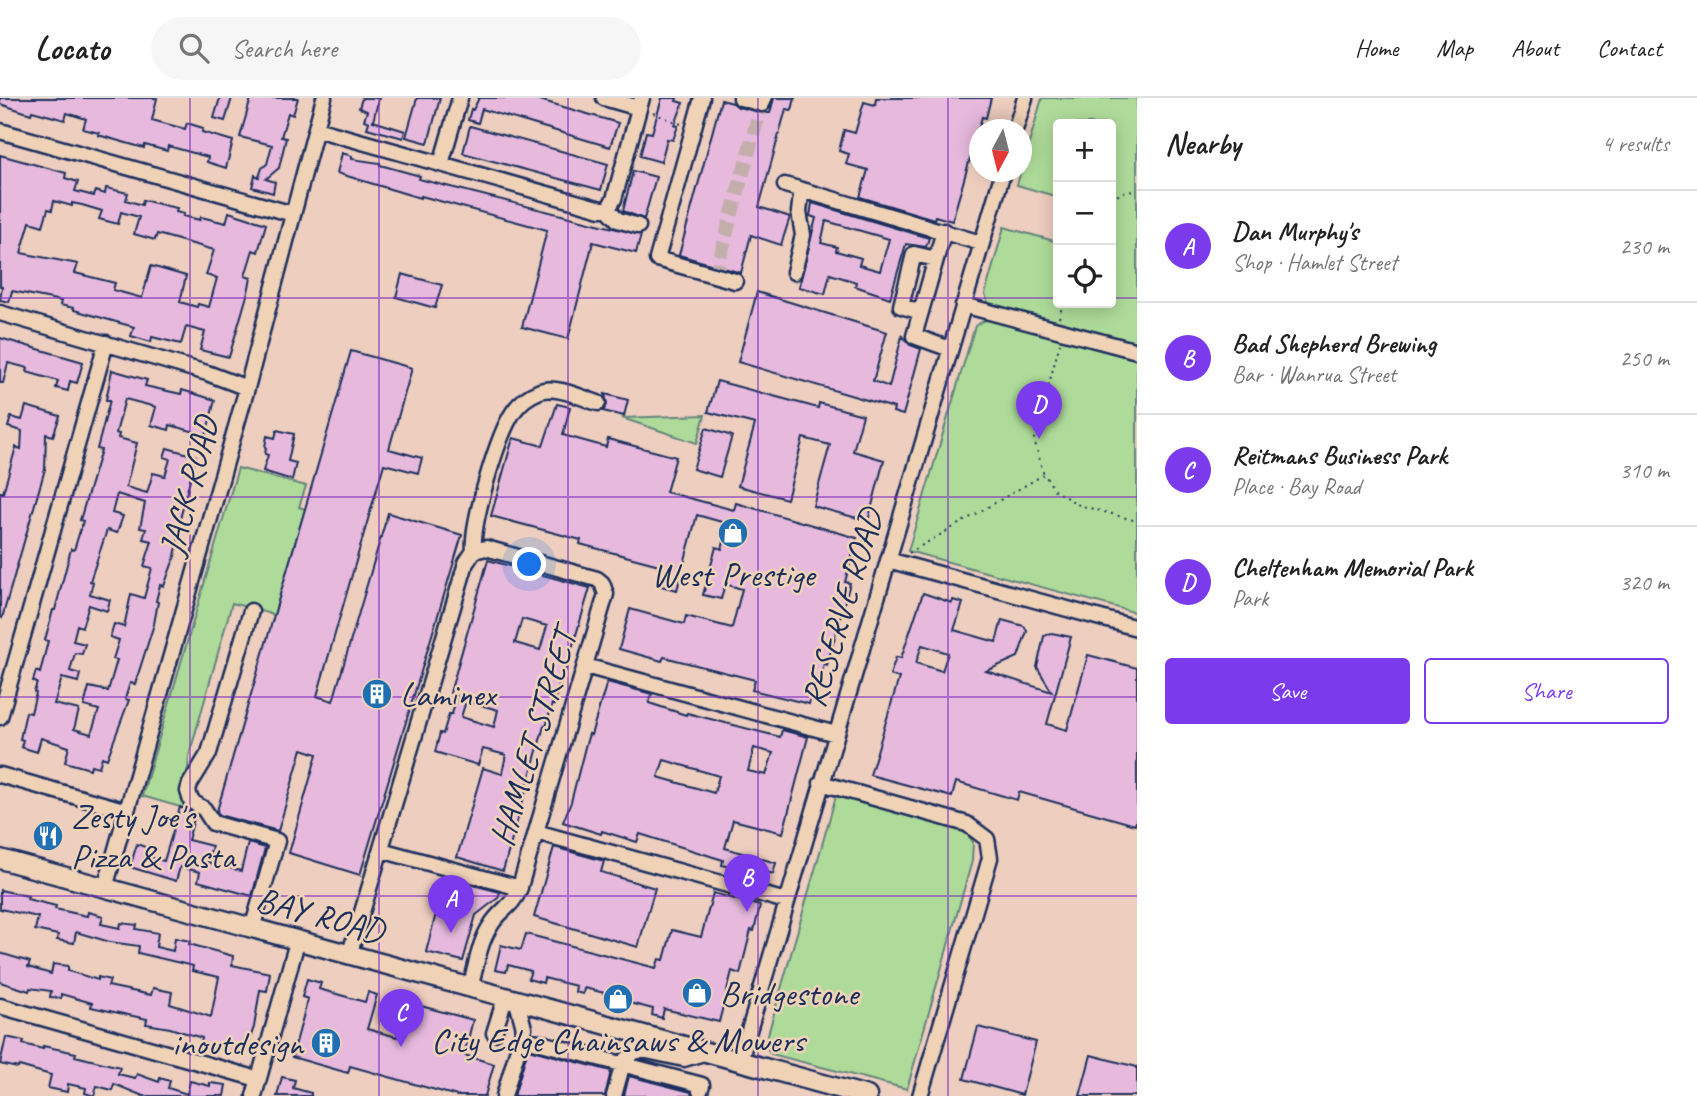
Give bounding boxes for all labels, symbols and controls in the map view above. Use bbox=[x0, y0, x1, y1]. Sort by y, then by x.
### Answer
search box bbox=[151, 17, 641, 80]
text: Locato bbox=[35, 27, 109, 69]
icon: search bbox=[175, 29, 213, 67]
text: Search here bbox=[231, 32, 337, 65]
text: Home bbox=[1355, 33, 1398, 63]
text: Map bbox=[1436, 33, 1473, 63]
text: About bbox=[1511, 33, 1559, 63]
text: Contact bbox=[1597, 33, 1662, 63]
north arrow bbox=[969, 119, 1032, 182]
map controls bbox=[1053, 119, 1116, 308]
button: + bbox=[1053, 119, 1116, 182]
text: Nearby bbox=[1165, 125, 1241, 163]
text: 4 results bbox=[1602, 129, 1669, 158]
button: − bbox=[1053, 182, 1116, 245]
text: Dan Murphy's bbox=[1232, 215, 1358, 248]
text: A bbox=[1182, 232, 1194, 261]
text: 230 m bbox=[1620, 232, 1669, 261]
button: locate bbox=[1053, 245, 1116, 308]
text: Shop · Hamlet Street bbox=[1232, 248, 1397, 277]
text: Bad Shepherd Brewing bbox=[1232, 327, 1436, 360]
text: B bbox=[1182, 344, 1194, 373]
text: 250 m bbox=[1620, 344, 1669, 373]
text: Bar · Wanrua Street bbox=[1232, 360, 1396, 389]
pin: D bbox=[1016, 381, 1062, 439]
street label: JACK ROAD bbox=[148, 409, 230, 562]
text: Reitmans Business Park bbox=[1232, 439, 1447, 472]
text: C bbox=[1183, 456, 1193, 485]
text: 310 m bbox=[1620, 456, 1669, 485]
text: Place · Bay Road bbox=[1232, 472, 1361, 501]
street label: RESERVE ROAD bbox=[791, 501, 894, 712]
shop icon: West Prestige bbox=[716, 516, 750, 550]
your location bbox=[512, 547, 546, 581]
text: Cheltenham Memorial Park bbox=[1232, 551, 1473, 584]
place label: West Prestige bbox=[652, 552, 817, 597]
text: D bbox=[1181, 568, 1195, 597]
text: 320 m bbox=[1620, 568, 1669, 597]
text: Park bbox=[1232, 584, 1268, 613]
street label: HAMLET STREET bbox=[479, 616, 590, 851]
button: Save bbox=[1165, 658, 1410, 724]
button: Share bbox=[1424, 658, 1669, 724]
place label: Laminex bbox=[400, 672, 498, 717]
building icon: Laminex bbox=[360, 677, 394, 711]
place label: Zesty Joe's Pizza & Pasta bbox=[71, 794, 237, 879]
restaurant icon: Zesty Joe's Pizza & Pasta bbox=[31, 819, 65, 853]
pin: B bbox=[724, 854, 770, 912]
pin: A bbox=[428, 875, 474, 933]
street label: BAY ROAD bbox=[251, 876, 392, 954]
place label: Bridgestone bbox=[720, 971, 861, 1016]
shop icon: Bridgestone bbox=[680, 976, 714, 1010]
shop icon: City Edge Chainsaws & Mowers bbox=[601, 982, 635, 1016]
pin: C bbox=[378, 989, 424, 1047]
place label: City Edge Chainsaws & Mowers bbox=[431, 1018, 808, 1063]
place label: inoutdesign bbox=[172, 1021, 305, 1066]
building icon: inoutdesign bbox=[309, 1026, 343, 1060]

